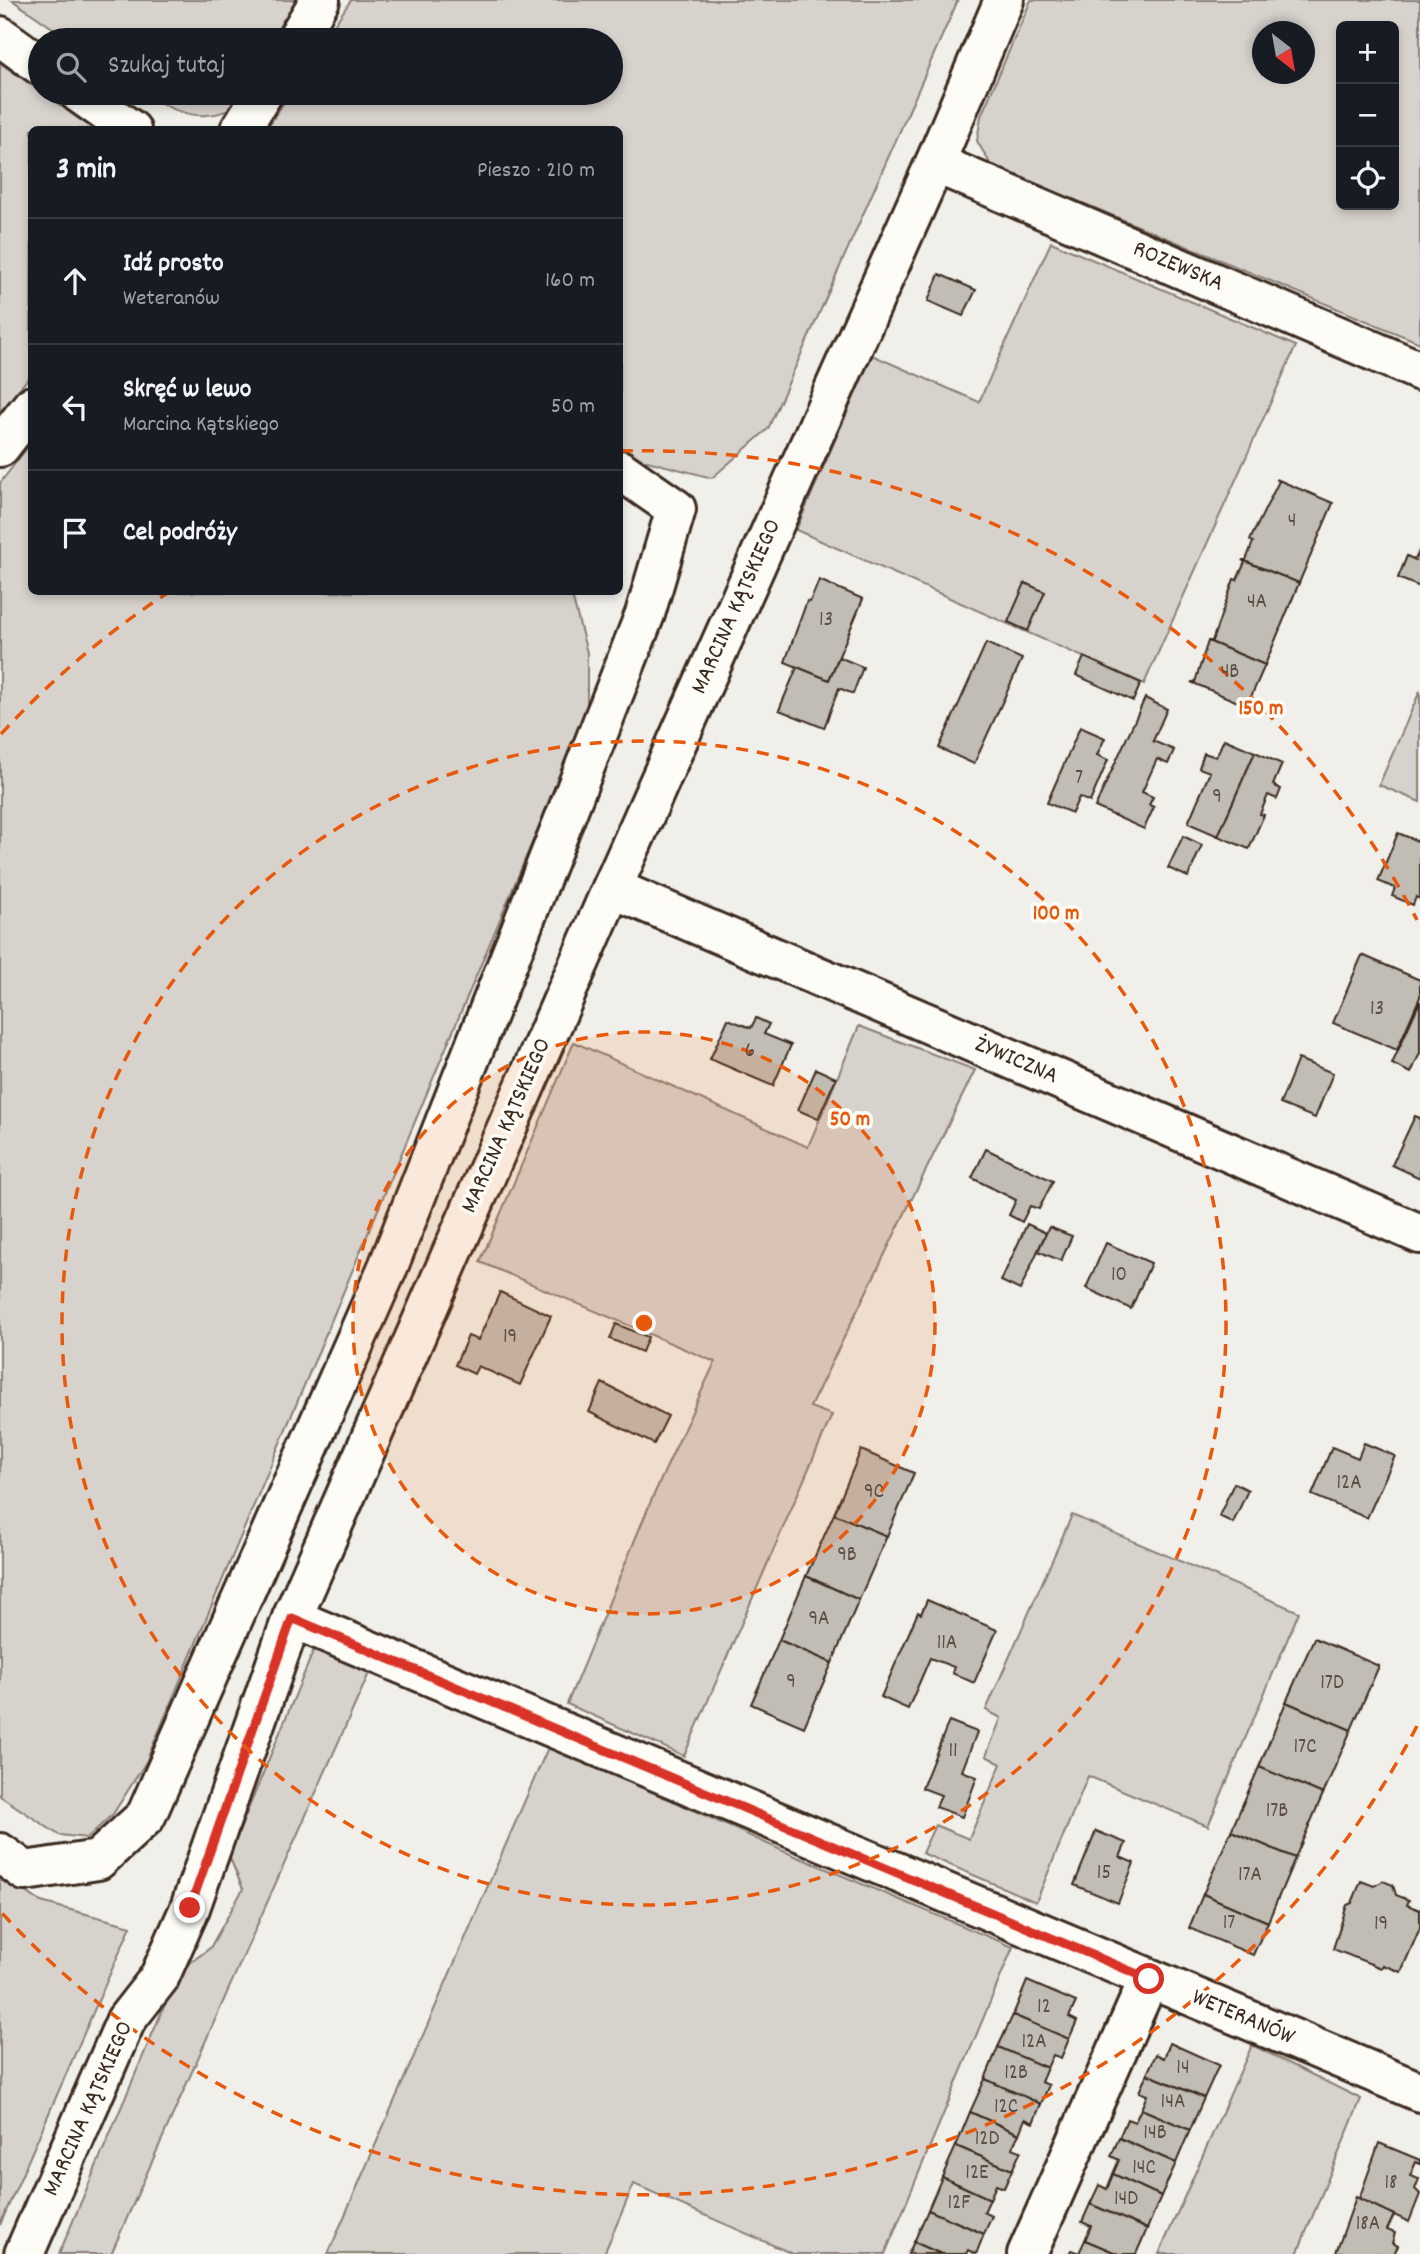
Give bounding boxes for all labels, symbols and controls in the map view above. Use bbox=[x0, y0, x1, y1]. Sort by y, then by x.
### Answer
north arrow bbox=[1252, 21, 1315, 84]
map controls bbox=[1336, 21, 1399, 210]
button: + bbox=[1336, 21, 1399, 84]
search box bbox=[28, 28, 623, 105]
icon: search bbox=[52, 48, 90, 86]
text: Szukaj tutaj bbox=[108, 48, 226, 85]
button: − bbox=[1336, 84, 1399, 147]
button: locate bbox=[1336, 147, 1399, 210]
text: 3 min bbox=[56, 150, 116, 193]
text: Pieszo · 210 m bbox=[477, 155, 595, 188]
street label: ROZEWSKA bbox=[1127, 233, 1229, 301]
text: Idź prosto bbox=[123, 246, 224, 283]
icon: ahead bbox=[56, 262, 94, 300]
text: 160 m bbox=[545, 265, 595, 298]
text: Weteranów bbox=[123, 283, 220, 316]
text: Skręć w lewo bbox=[123, 372, 251, 409]
icon: left bbox=[56, 388, 94, 426]
text: 50 m bbox=[551, 391, 595, 424]
text: Marcina Kątskiego bbox=[123, 409, 279, 442]
house number: 4 bbox=[1288, 507, 1296, 537]
icon: arrive bbox=[56, 514, 94, 552]
street label: MARCINA KĄTSKIEGO bbox=[683, 514, 791, 700]
text: Cel podróży bbox=[123, 515, 237, 552]
house number: 4A bbox=[1247, 588, 1267, 618]
house number: 13 bbox=[819, 606, 833, 636]
house number: 4B bbox=[1221, 658, 1239, 688]
text: 150 m bbox=[1238, 695, 1284, 725]
house number: 7 bbox=[1075, 764, 1083, 794]
house number: 9 bbox=[1212, 783, 1222, 813]
text: 100 m bbox=[1033, 900, 1079, 930]
house number: 13 bbox=[1370, 995, 1384, 1025]
street label: ŻYWICZNA bbox=[969, 1028, 1063, 1094]
street label: MARCINA KĄTSKIEGO bbox=[453, 1033, 561, 1219]
house number: 6 bbox=[745, 1037, 755, 1067]
text: 50 m bbox=[830, 1106, 870, 1136]
house number: 10 bbox=[1111, 1261, 1127, 1291]
centre of rings bbox=[632, 1311, 656, 1335]
house number: 19 bbox=[503, 1323, 517, 1353]
house number: 12A bbox=[1336, 1469, 1362, 1499]
house number: 9C bbox=[864, 1478, 884, 1508]
house number: 9B bbox=[837, 1541, 857, 1571]
house number: 9A bbox=[808, 1605, 830, 1635]
house number: 11A bbox=[937, 1629, 957, 1659]
house number: 9 bbox=[786, 1668, 796, 1698]
house number: 17D bbox=[1320, 1669, 1344, 1699]
house number: 17C bbox=[1293, 1733, 1317, 1763]
house number: 11 bbox=[948, 1737, 958, 1767]
house number: 17B bbox=[1266, 1797, 1288, 1827]
house number: 15 bbox=[1097, 1859, 1111, 1889]
house number: 17A bbox=[1238, 1861, 1262, 1891]
route end bbox=[174, 1892, 205, 1923]
house number: 17 bbox=[1223, 1909, 1235, 1939]
house number: 19 bbox=[1374, 1910, 1388, 1940]
route start bbox=[1133, 1963, 1164, 1994]
street label: WETERANÓW bbox=[1186, 1981, 1300, 2055]
house number: 12 bbox=[1037, 1993, 1051, 2023]
street label: MARCINA KĄTSKIEGO bbox=[35, 2016, 143, 2202]
house number: 12A bbox=[1021, 2028, 1047, 2058]
house number: 14 bbox=[1176, 2054, 1190, 2084]
house number: 12B bbox=[1004, 2059, 1028, 2089]
house number: 14A bbox=[1161, 2088, 1185, 2118]
house number: 12C bbox=[994, 2093, 1018, 2123]
house number: 14B bbox=[1143, 2119, 1167, 2149]
house number: 12D bbox=[975, 2125, 999, 2155]
house number: 14C bbox=[1132, 2154, 1156, 2184]
house number: 12E bbox=[965, 2159, 989, 2189]
house number: 18 bbox=[1384, 2169, 1398, 2199]
house number: 14D bbox=[1114, 2185, 1138, 2215]
house number: 12F bbox=[947, 2189, 971, 2219]
house number: 18A bbox=[1356, 2210, 1380, 2240]

